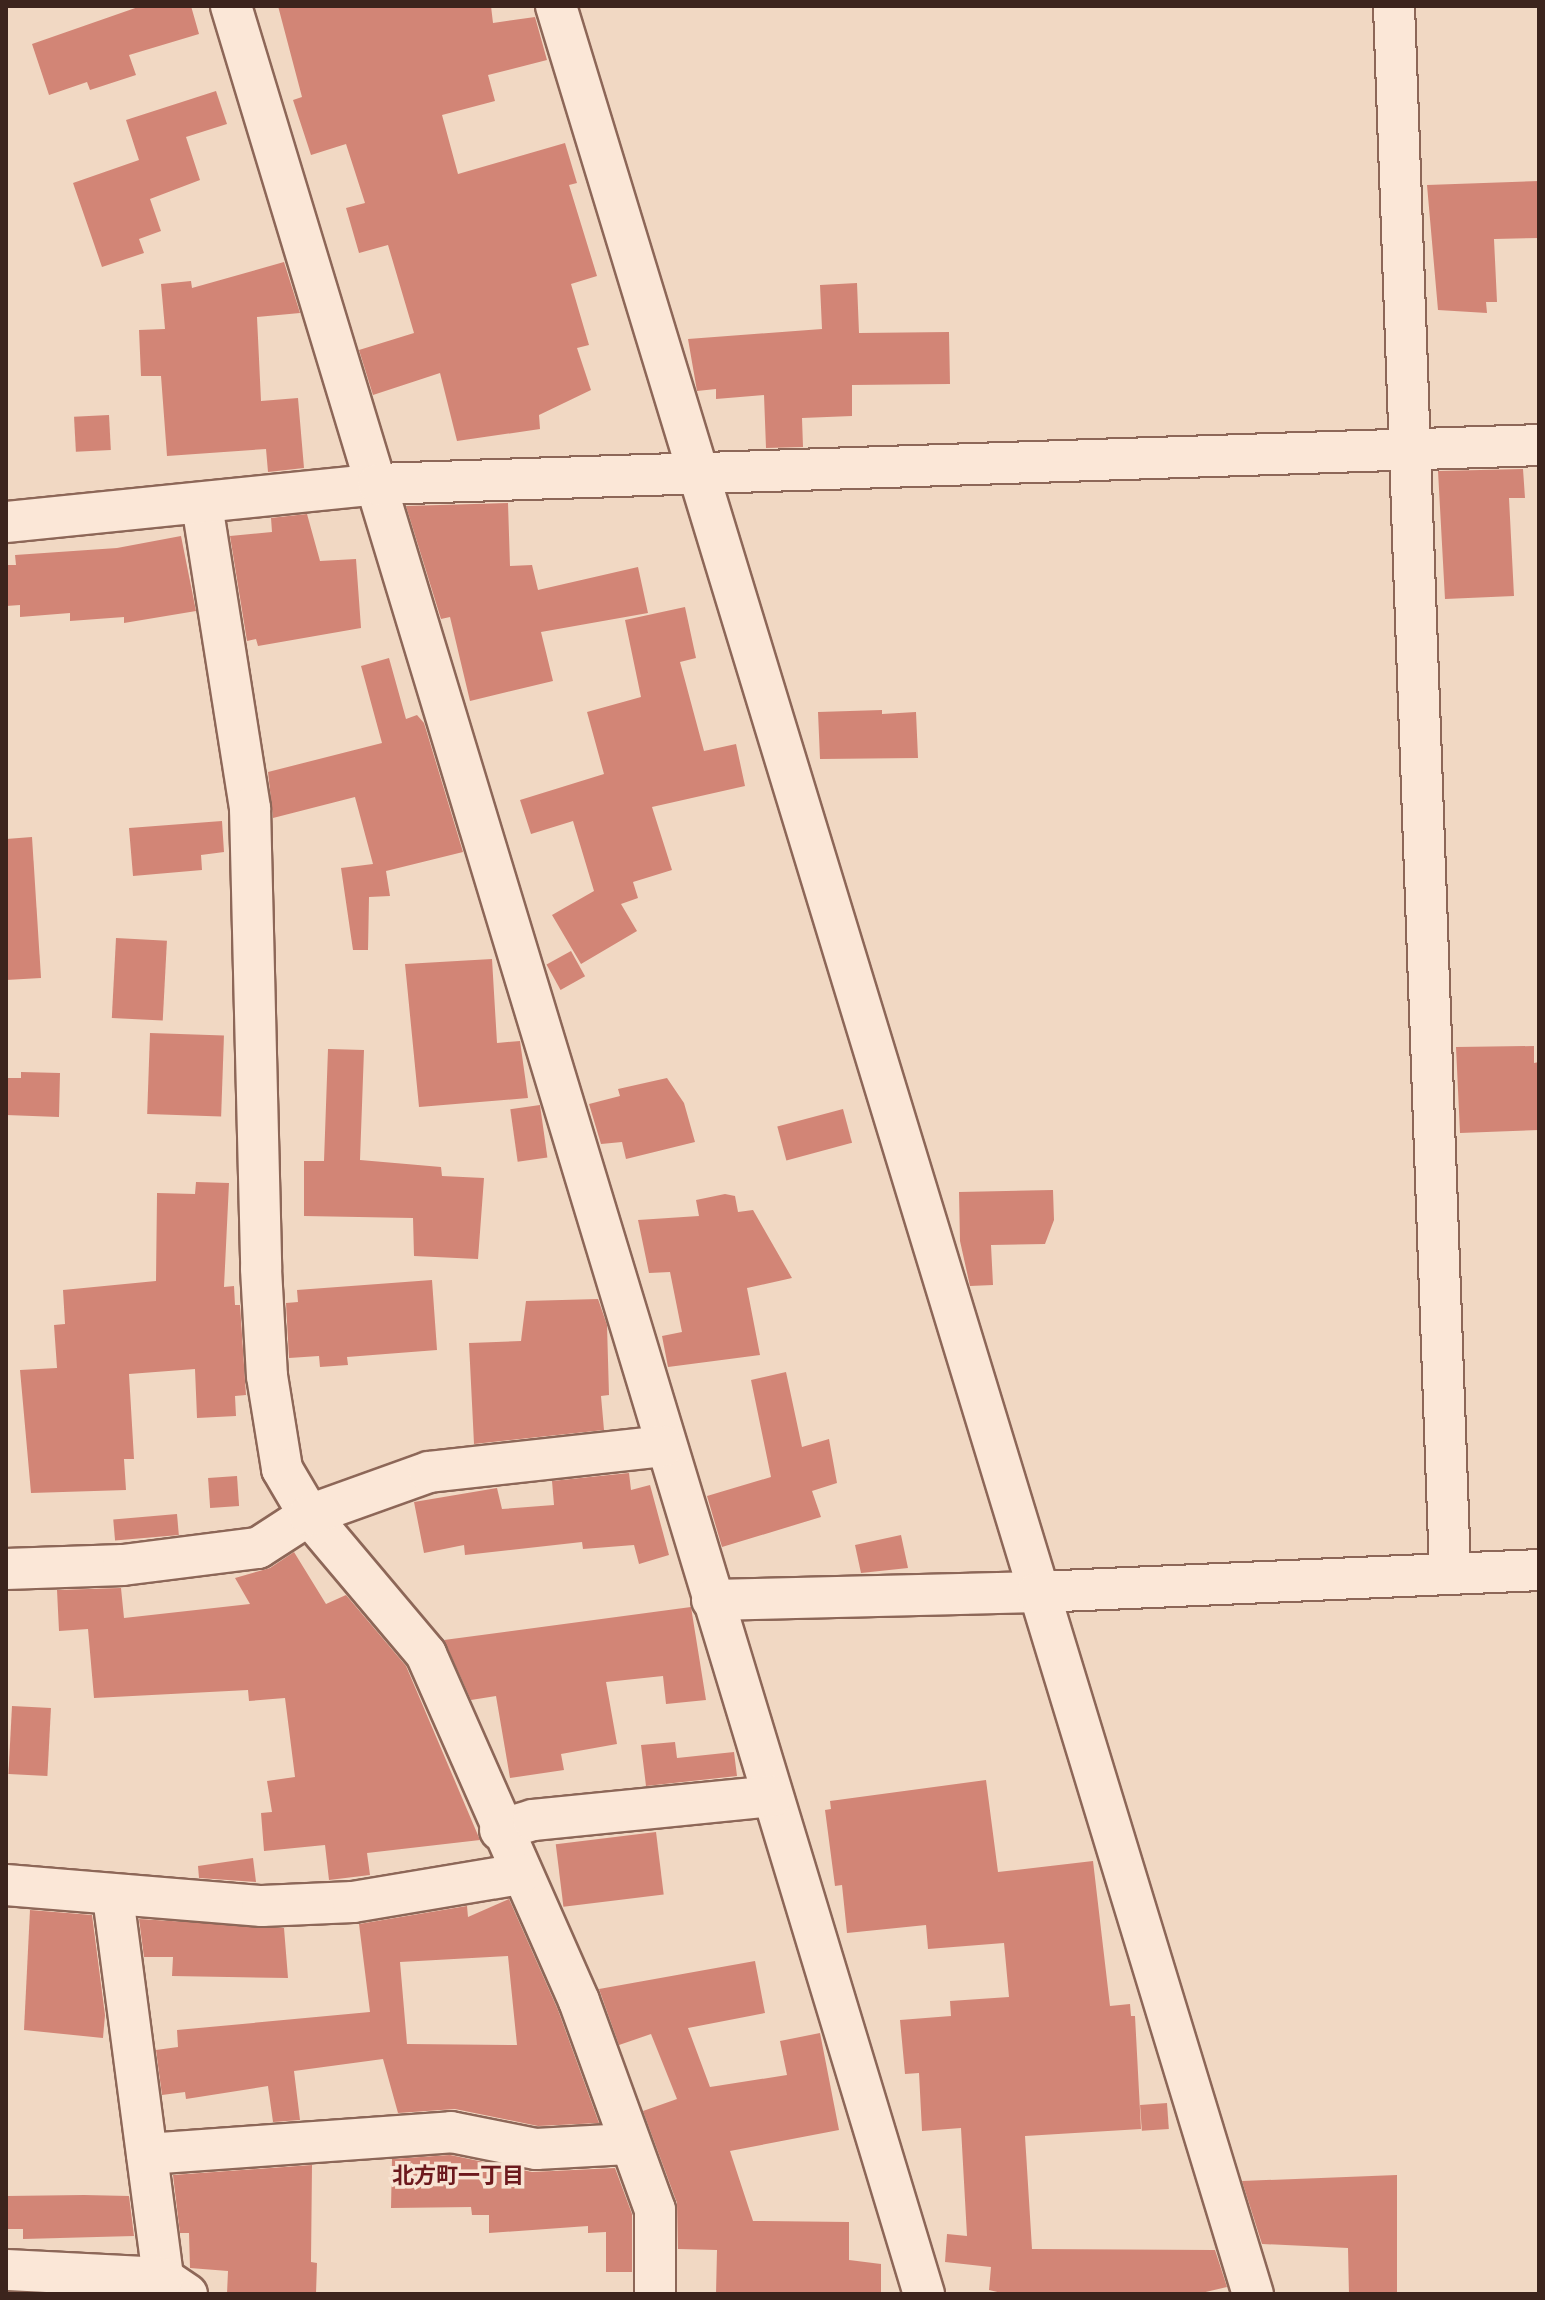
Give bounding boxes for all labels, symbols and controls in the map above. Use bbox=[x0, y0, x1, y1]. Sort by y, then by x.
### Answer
district label: 北方町一丁目 bbox=[392, 2162, 524, 2188]

